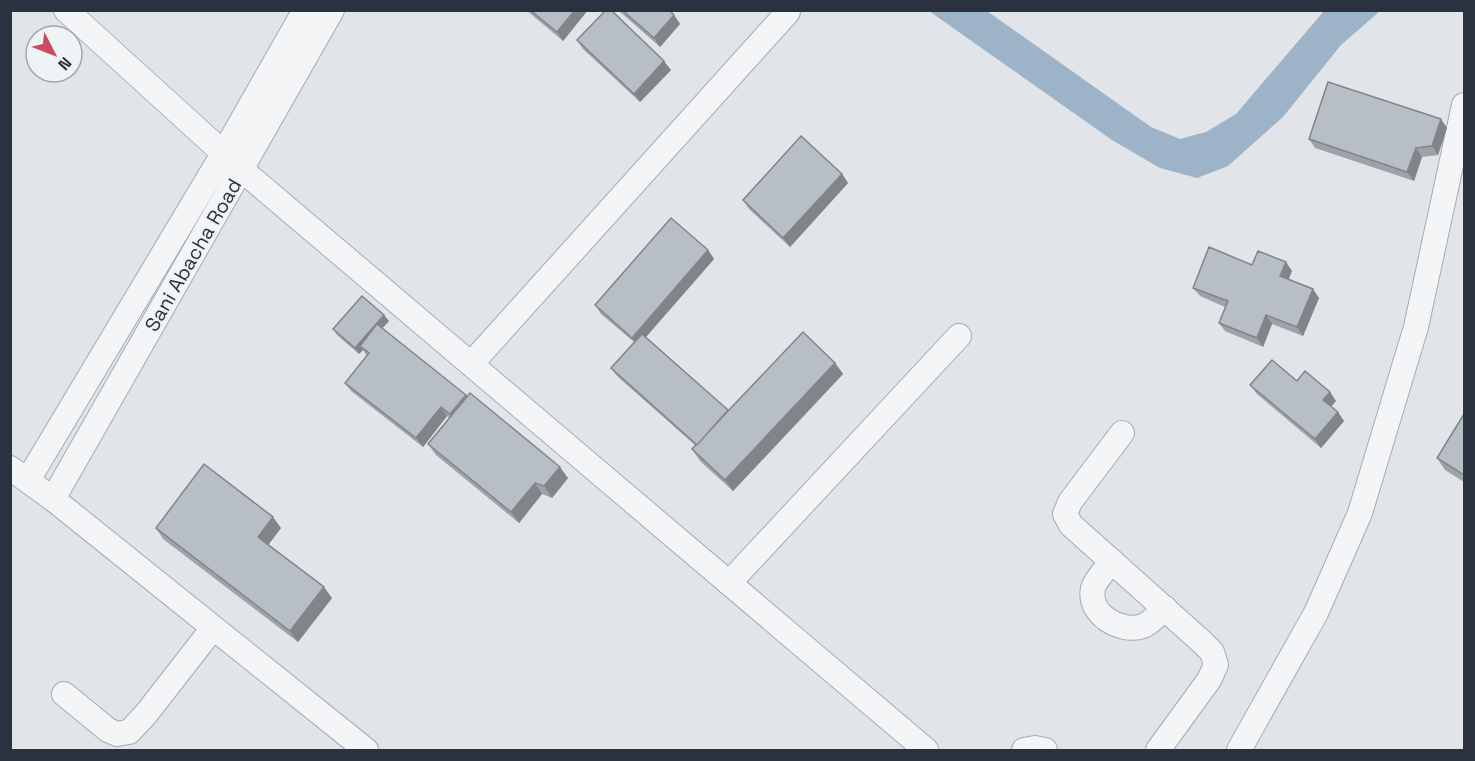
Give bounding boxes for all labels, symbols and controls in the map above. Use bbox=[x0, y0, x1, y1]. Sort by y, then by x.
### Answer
north arrow bbox=[24, 24, 84, 84]
text: N bbox=[53, 53, 76, 75]
street label: Sani Abacha Road bbox=[139, 174, 247, 336]

